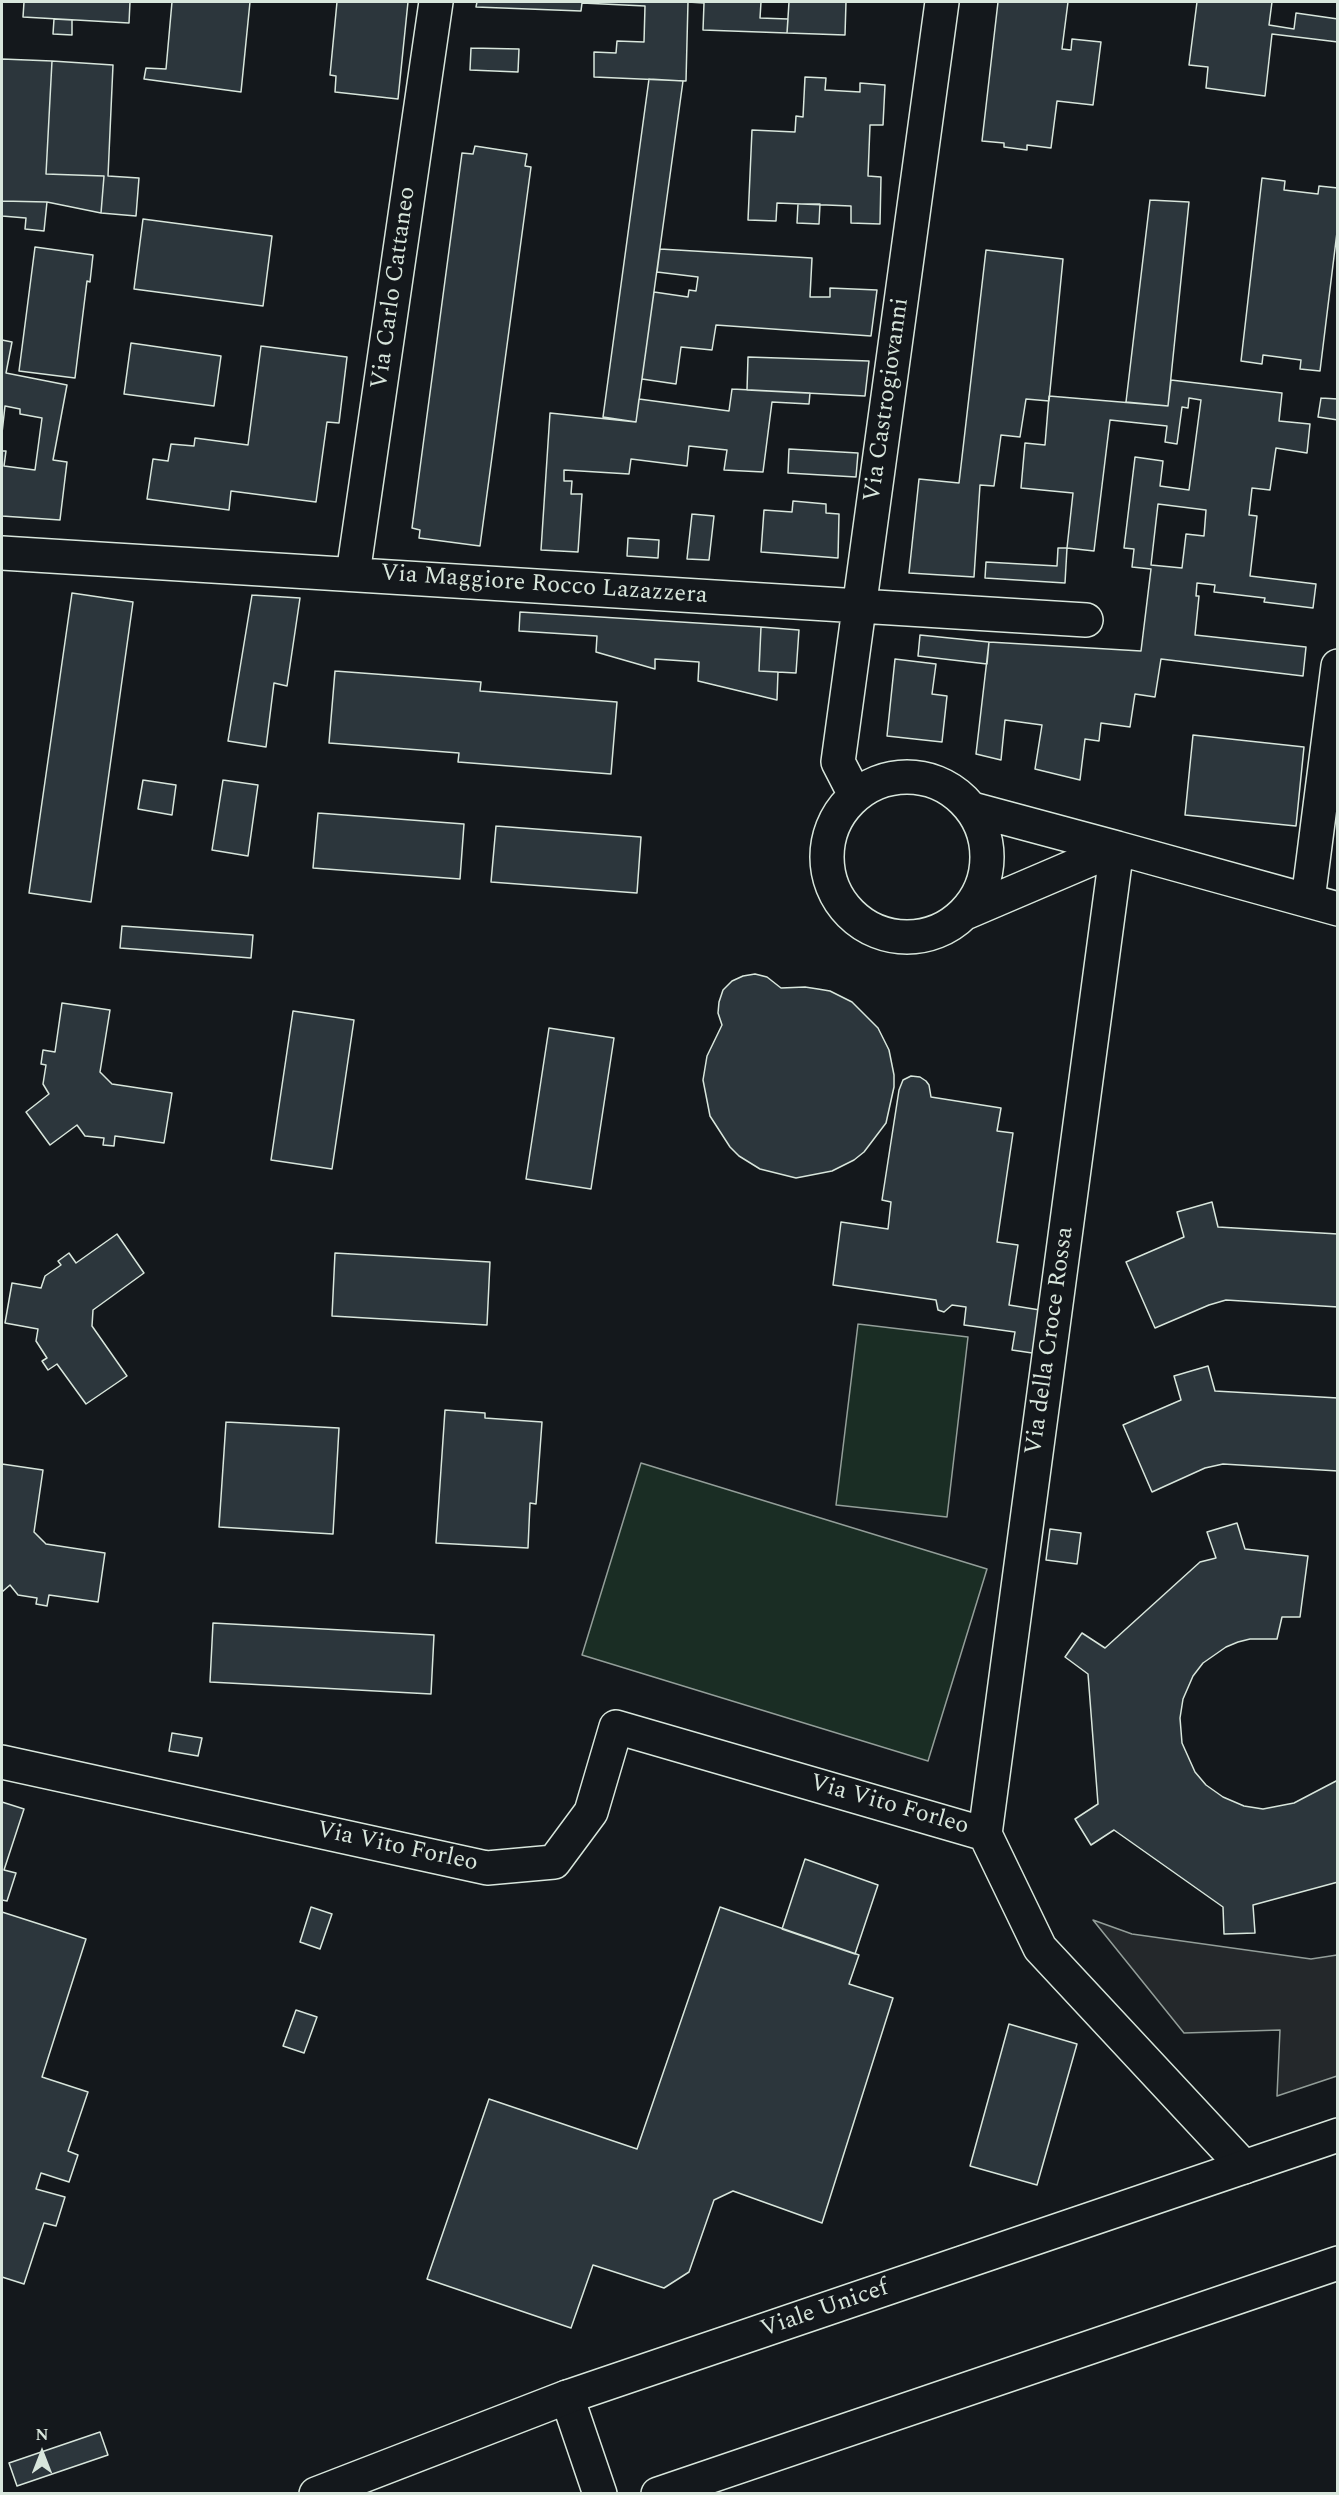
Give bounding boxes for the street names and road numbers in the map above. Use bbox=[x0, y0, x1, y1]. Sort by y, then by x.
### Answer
street label: Via Carlo Cattaneo bbox=[367, 185, 423, 391]
street label: Via Castrogiovanni bbox=[859, 296, 917, 504]
street label: Via Maggiore Rocco Lazazzera bbox=[380, 560, 708, 612]
street label: Via della Croce Rossa bbox=[1021, 1225, 1081, 1457]
street label: Via Vito Forleo bbox=[806, 1770, 972, 1842]
street label: Via Vito Forleo bbox=[314, 1817, 480, 1879]
street label: Viale Unicef bbox=[757, 2275, 893, 2345]

